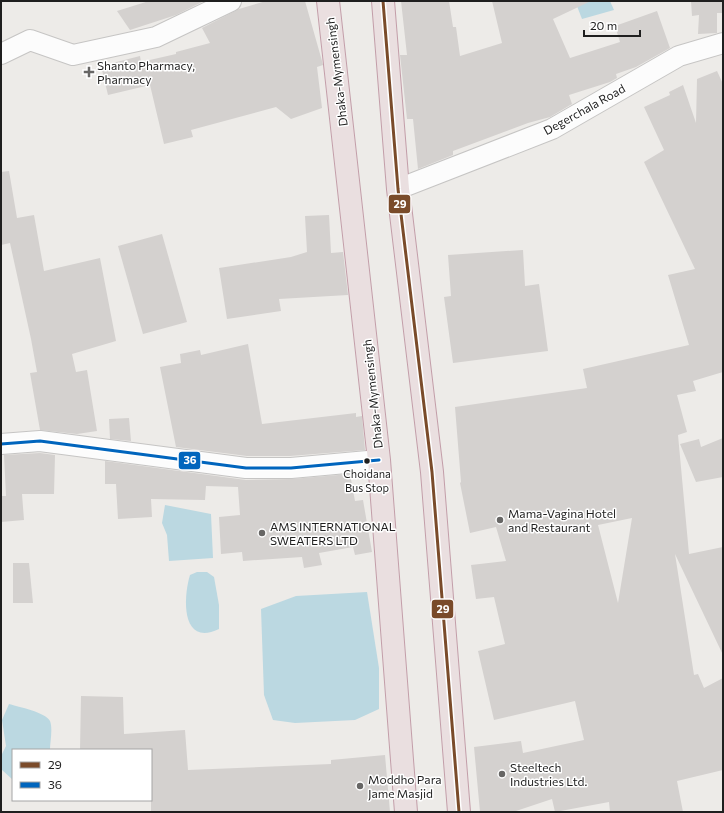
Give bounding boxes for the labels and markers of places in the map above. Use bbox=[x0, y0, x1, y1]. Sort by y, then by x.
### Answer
place label: Shanto Pharmacy, Pharmacy bbox=[97, 58, 195, 86]
marker: Shanto Pharmacy, Pharmacy bbox=[84, 67, 94, 77]
marker: Choidana Bus Stop bbox=[362, 456, 372, 466]
place label: Choidana Bus Stop bbox=[343, 467, 391, 494]
place label: Mama-Vagina Hotel and Restaurant bbox=[508, 506, 616, 534]
marker: Mama-Vagina Hotel and Restaurant bbox=[495, 515, 505, 525]
place label: AMS INTERNATIONAL SWEATERS LTD bbox=[270, 519, 396, 547]
marker: AMS INTERNATIONAL SWEATERS LTD bbox=[257, 528, 267, 538]
place label: Steeltech Industries Ltd. bbox=[510, 760, 587, 788]
marker: Steeltech Industries Ltd. bbox=[497, 769, 507, 779]
place label: Moddho Para Jame Masjid bbox=[368, 772, 442, 801]
marker: Moddho Para Jame Masjid bbox=[355, 781, 365, 791]

